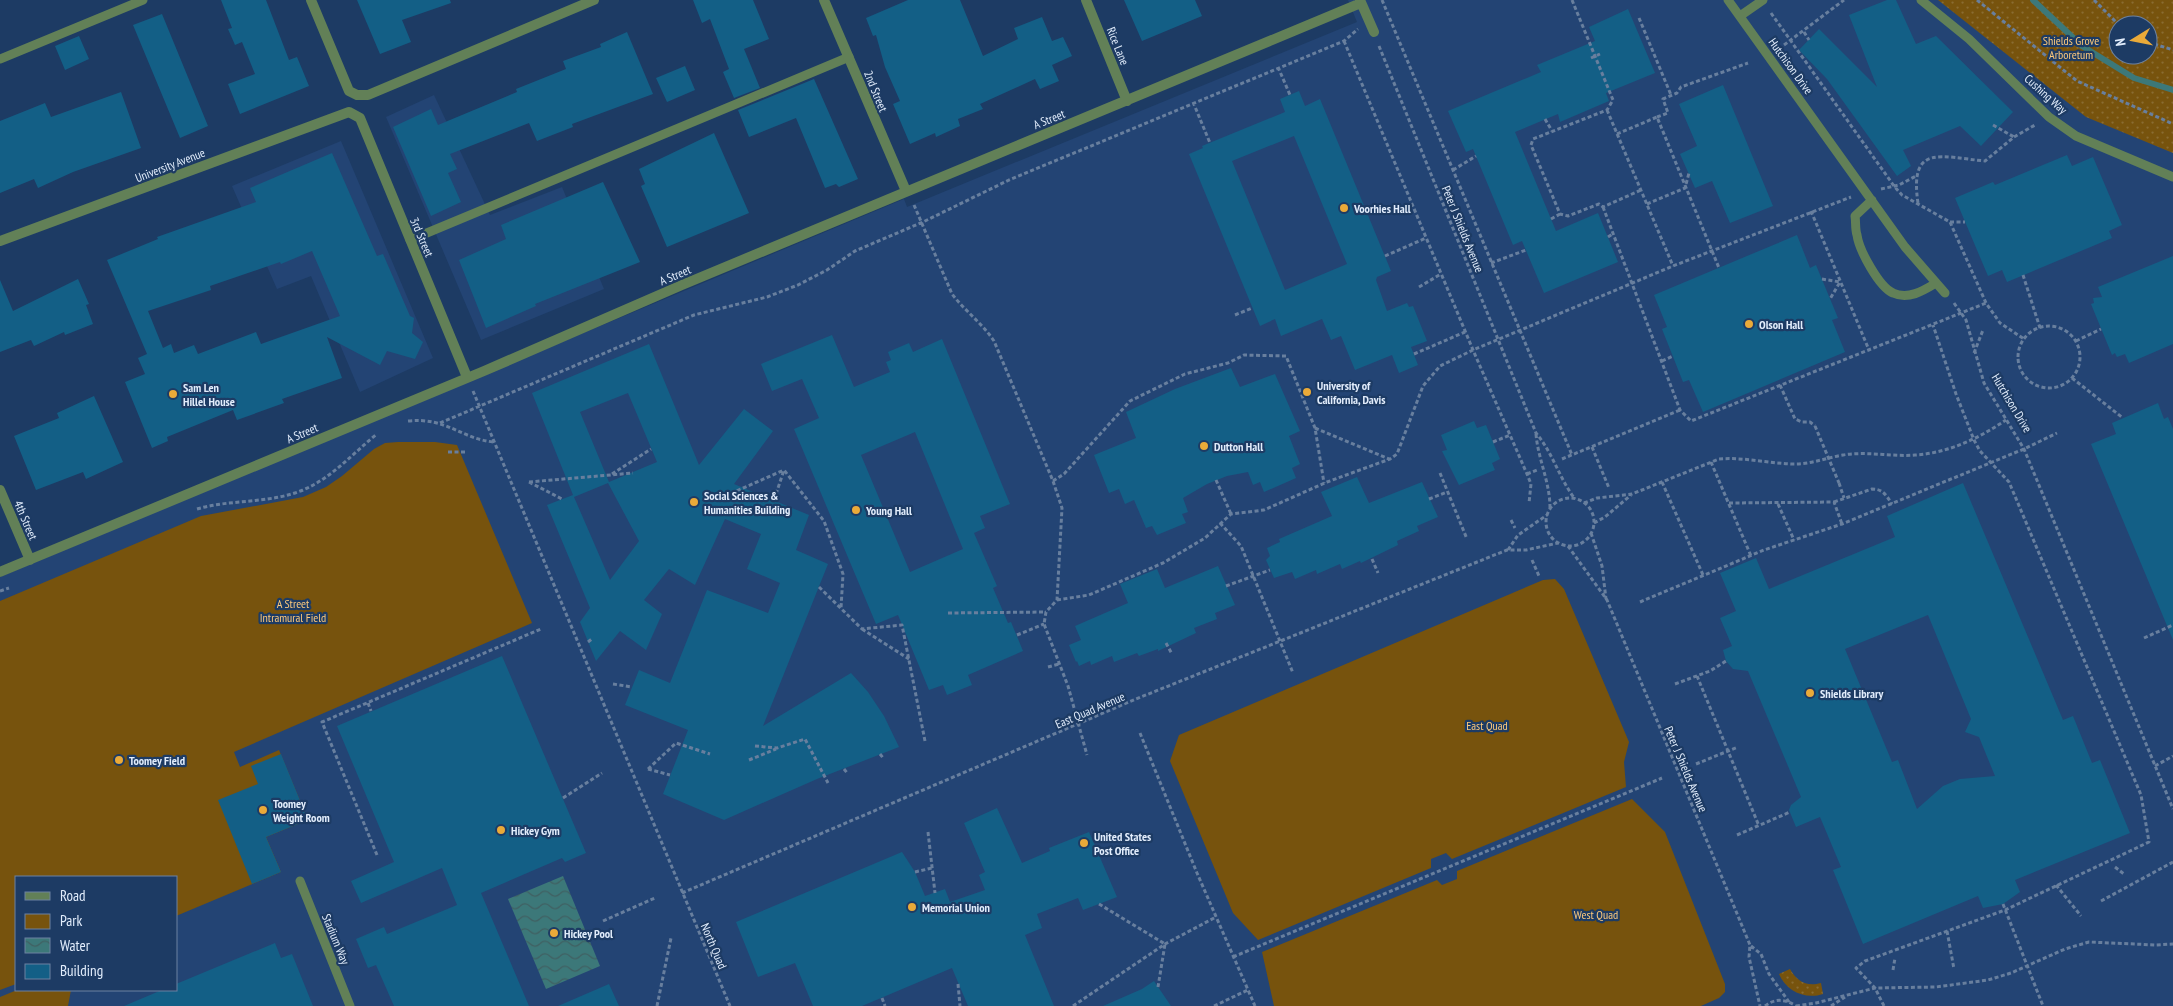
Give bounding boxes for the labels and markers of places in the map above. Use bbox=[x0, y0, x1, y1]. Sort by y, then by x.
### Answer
place label: Voorhies Hall bbox=[1353, 201, 1411, 216]
marker: Voorhies Hall bbox=[1338, 202, 1350, 214]
place label: Olson Hall bbox=[1759, 317, 1803, 332]
marker: Olson Hall bbox=[1743, 318, 1755, 330]
place label: University of California, Davis bbox=[1317, 378, 1385, 407]
place label: Sam Len Hillel House bbox=[183, 380, 235, 409]
marker: University of California, Davis bbox=[1301, 386, 1313, 398]
marker: Sam Len Hillel House bbox=[167, 388, 179, 400]
place label: Dutton Hall bbox=[1214, 439, 1263, 454]
marker: Dutton Hall bbox=[1198, 440, 1210, 452]
place label: Social Sciences & Humanities Building bbox=[704, 488, 790, 517]
marker: Social Sciences & Humanities Building bbox=[688, 496, 700, 508]
place label: Young Hall bbox=[865, 503, 912, 518]
marker: Young Hall bbox=[850, 504, 862, 516]
place label: Shields Library bbox=[1820, 686, 1884, 701]
marker: Shields Library bbox=[1804, 687, 1816, 699]
place label: Toomey Field bbox=[129, 753, 185, 768]
marker: Toomey Field bbox=[113, 754, 125, 766]
place label: Toomey Weight Room bbox=[272, 796, 330, 825]
marker: Toomey Weight Room bbox=[257, 804, 269, 816]
place label: Hickey Gym bbox=[511, 823, 560, 838]
marker: Hickey Gym bbox=[495, 824, 507, 836]
place label: United States Post Office bbox=[1094, 829, 1151, 858]
marker: United States Post Office bbox=[1078, 837, 1090, 849]
place label: Memorial Union bbox=[922, 900, 990, 915]
marker: Memorial Union bbox=[906, 901, 918, 913]
place label: Hickey Pool bbox=[564, 926, 613, 941]
marker: Hickey Pool bbox=[548, 927, 560, 939]

